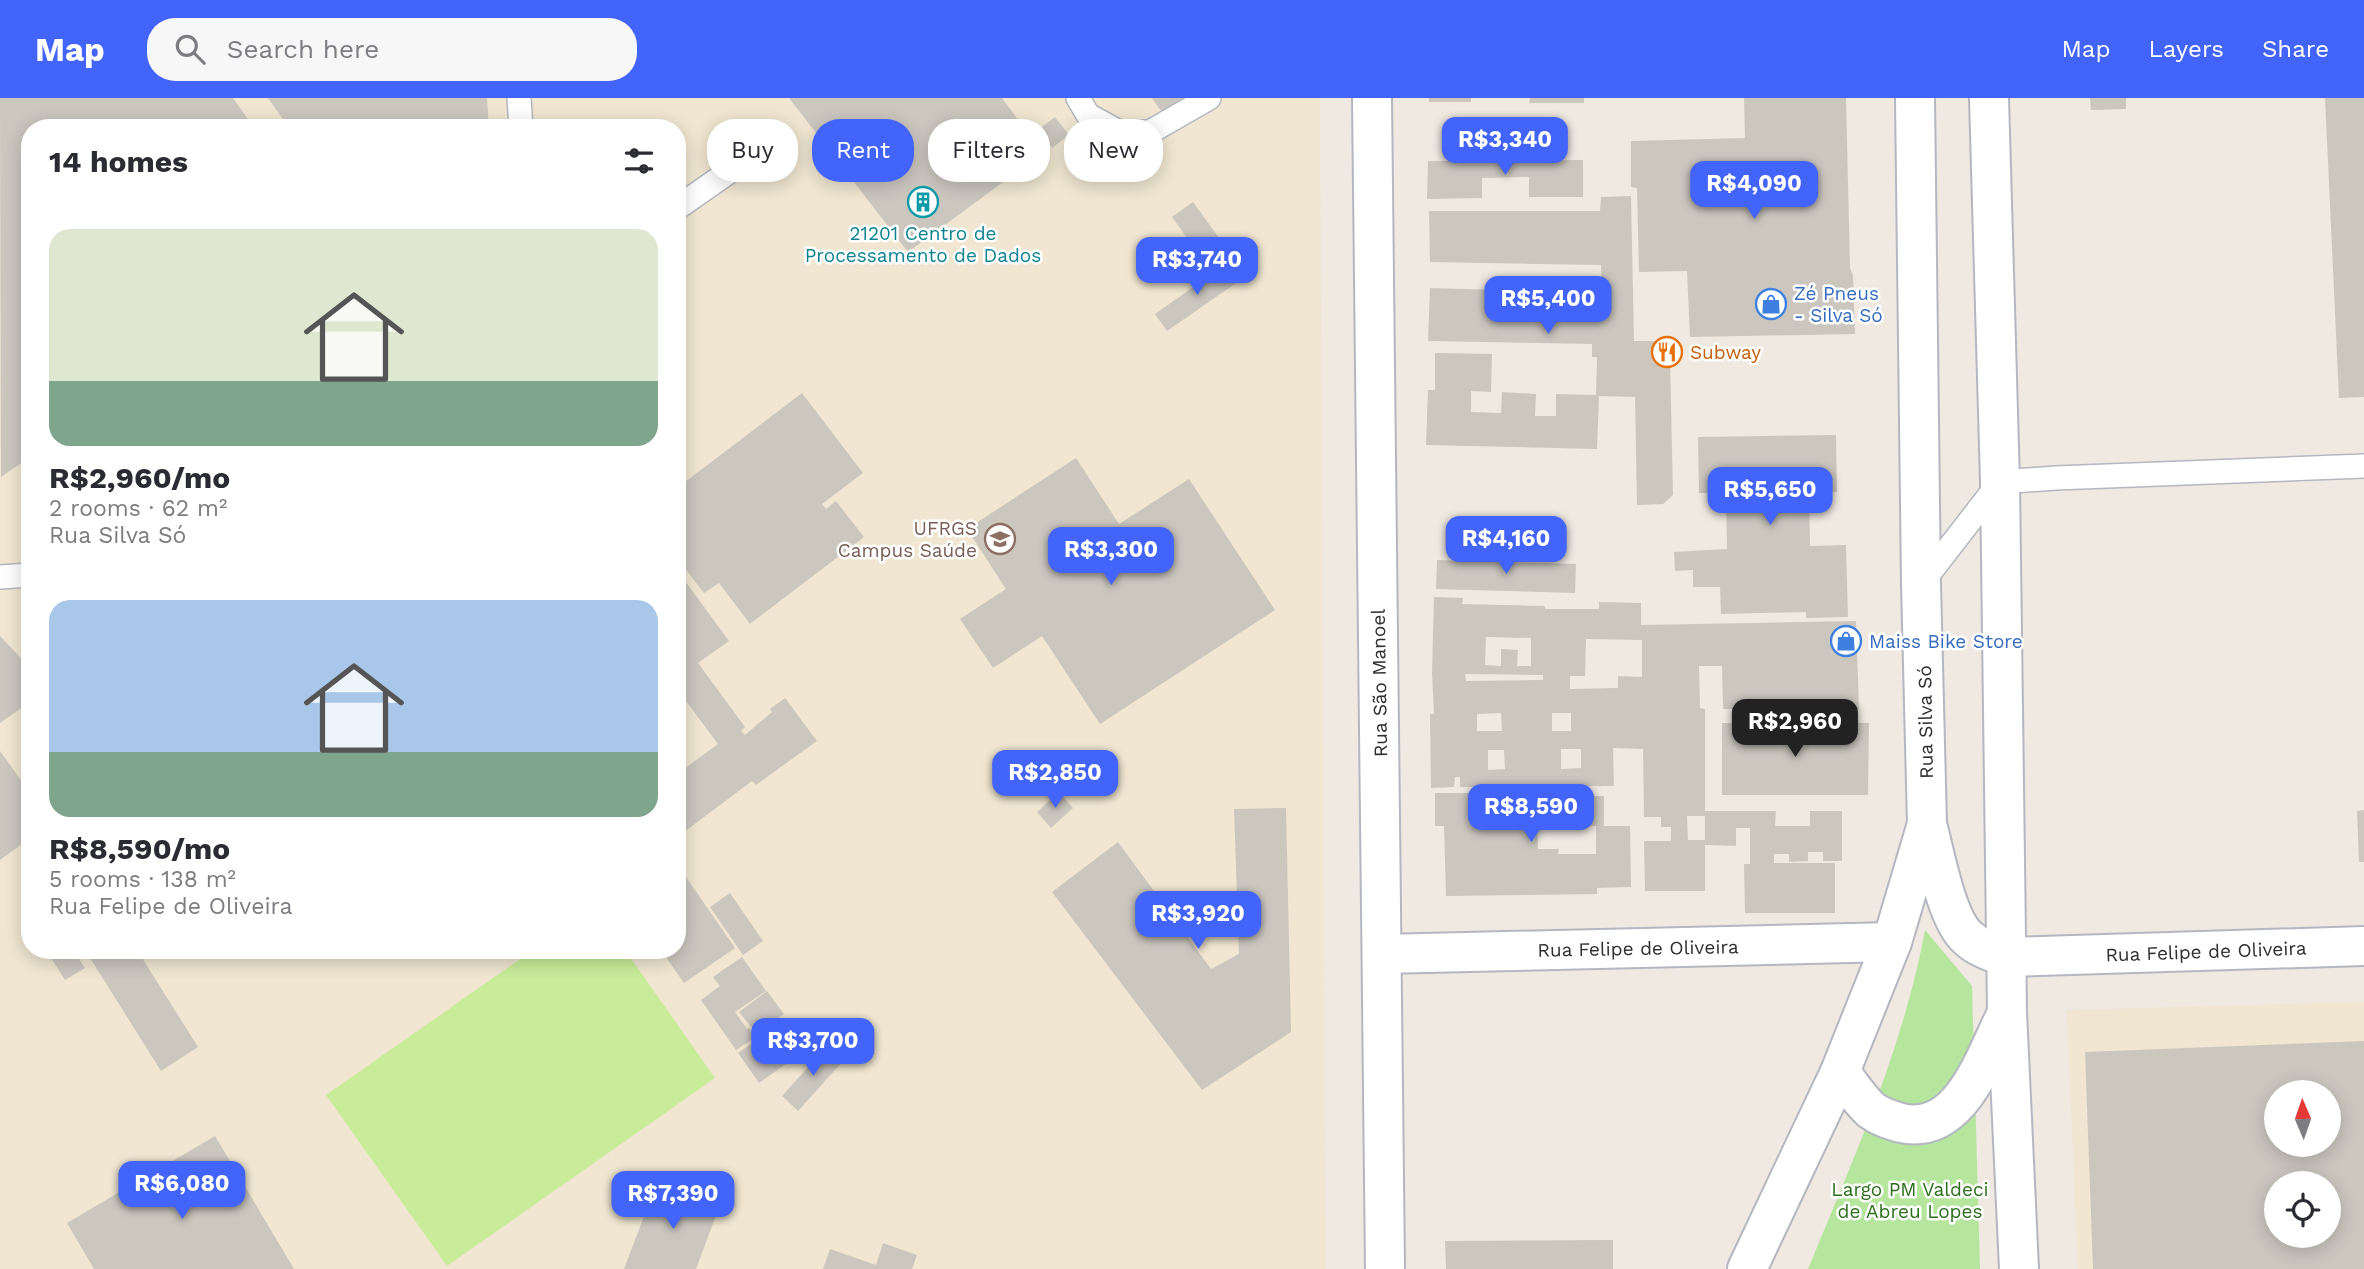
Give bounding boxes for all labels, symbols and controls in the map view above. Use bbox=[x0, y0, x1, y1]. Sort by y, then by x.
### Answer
search box bbox=[147, 18, 637, 81]
text: Map bbox=[35, 30, 105, 69]
icon: search bbox=[171, 30, 209, 68]
text: Search here bbox=[227, 34, 379, 64]
text: Map bbox=[2062, 35, 2110, 63]
text: Layers bbox=[2148, 35, 2224, 63]
text: Share bbox=[2262, 35, 2329, 63]
pin: R$3,340 bbox=[1440, 118, 1570, 177]
chip: Buy bbox=[707, 119, 798, 182]
chip: Rent bbox=[812, 119, 914, 182]
chip: Filters bbox=[928, 119, 1050, 182]
chip: New bbox=[1064, 119, 1163, 182]
text: R$3,340 bbox=[1458, 126, 1552, 153]
icon: filters bbox=[620, 142, 658, 180]
text: 14 homes bbox=[49, 144, 188, 179]
pin: R$4,090 bbox=[1689, 162, 1819, 221]
text: R$4,090 bbox=[1706, 170, 1802, 197]
building icon: 21201 Centro de Processamento de Dados bbox=[906, 185, 940, 219]
place label: 21201 Centro de Processamento de Dados bbox=[805, 222, 1041, 267]
pin: R$3,740 bbox=[1132, 238, 1262, 297]
text: R$3,740 bbox=[1152, 246, 1242, 273]
icon: home bbox=[291, 274, 417, 400]
pin: R$5,400 bbox=[1483, 276, 1613, 336]
place label: Zé Pneus - Silva Só bbox=[1794, 282, 1883, 327]
text: R$5,400 bbox=[1500, 285, 1596, 312]
shop icon: Zé Pneus - Silva Só bbox=[1754, 287, 1788, 321]
restaurant icon: Subway bbox=[1650, 335, 1684, 369]
place label: Subway bbox=[1690, 341, 1761, 364]
text: R$2,960/mo bbox=[49, 460, 230, 495]
pin: R$5,650 bbox=[1705, 468, 1835, 527]
text: R$5,650 bbox=[1724, 476, 1816, 503]
text: 2 rooms · 62 m² bbox=[49, 495, 227, 522]
place label: UFRGS Campus Saúde bbox=[838, 517, 977, 562]
pin: R$4,160 bbox=[1441, 517, 1571, 576]
text: Rua Silva Só bbox=[49, 522, 186, 549]
school or university icon: UFRGS Campus Saúde bbox=[983, 522, 1017, 556]
text: R$4,160 bbox=[1462, 525, 1550, 552]
pin: R$3,300 bbox=[1046, 528, 1176, 587]
text: R$3,300 bbox=[1064, 536, 1158, 563]
street label: Rua São Manoel bbox=[1367, 608, 1392, 757]
shop icon: Maiss Bike Store bbox=[1829, 624, 1863, 658]
place label: Maiss Bike Store bbox=[1869, 630, 2023, 653]
icon: home bbox=[291, 645, 417, 771]
street label: Rua Silva Só bbox=[1913, 665, 1938, 779]
pin: R$2,960 bbox=[1730, 700, 1860, 759]
text: R$2,960 bbox=[1748, 708, 1842, 735]
pin: R$2,850 bbox=[990, 750, 1120, 810]
text: R$2,850 bbox=[1008, 759, 1102, 786]
pin: R$8,590 bbox=[1466, 784, 1596, 844]
text: R$8,590 bbox=[1484, 793, 1578, 820]
text: R$8,590/mo bbox=[49, 831, 230, 866]
text: 5 rooms · 138 m² bbox=[49, 866, 236, 893]
pin: R$3,920 bbox=[1133, 892, 1263, 951]
text: Rua Felipe de Oliveira bbox=[49, 893, 293, 920]
text: R$3,920 bbox=[1151, 900, 1245, 927]
street label: Rua Felipe de Oliveira bbox=[1537, 935, 1739, 962]
street label: Rua Felipe de Oliveira bbox=[2105, 936, 2307, 967]
pin: R$3,700 bbox=[748, 1018, 878, 1078]
text: R$3,700 bbox=[767, 1027, 859, 1054]
north arrow bbox=[2264, 1080, 2342, 1157]
map controls bbox=[2264, 1080, 2341, 1248]
pin: R$6,080 bbox=[117, 1162, 247, 1221]
text: R$6,080 bbox=[134, 1170, 230, 1197]
button: locate bbox=[2264, 1171, 2341, 1248]
pin: R$7,390 bbox=[608, 1172, 738, 1231]
park label: Largo PM Valdeci de Abreu Lopes bbox=[1831, 1178, 1989, 1223]
text: R$7,390 bbox=[627, 1180, 719, 1207]

